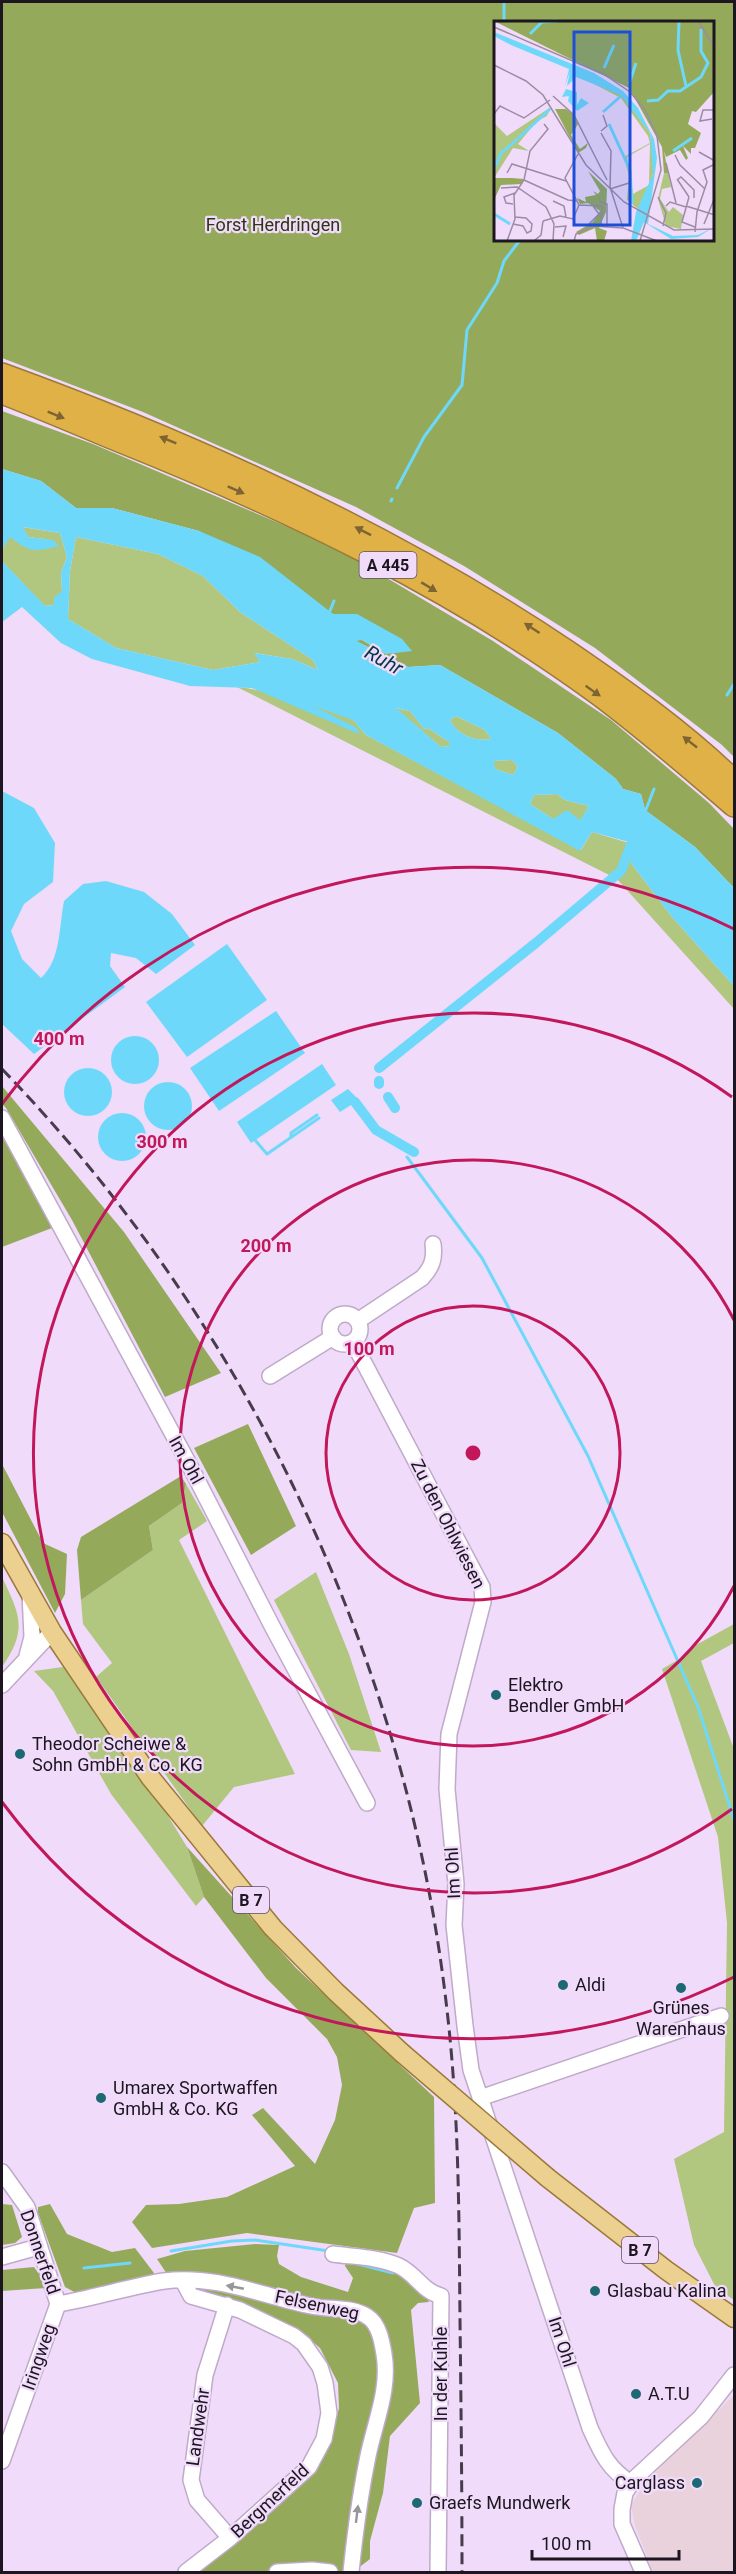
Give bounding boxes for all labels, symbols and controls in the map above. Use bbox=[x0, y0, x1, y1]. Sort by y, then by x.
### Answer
inset map bbox=[494, 21, 715, 242]
park label: Forst Herdringen bbox=[206, 214, 340, 235]
one-way arrow bbox=[47, 411, 65, 420]
one-way arrow bbox=[158, 435, 176, 445]
one-way arrow bbox=[227, 485, 245, 495]
one-way arrow bbox=[355, 527, 372, 536]
road number: A 445 bbox=[360, 552, 416, 578]
one-way arrow bbox=[421, 582, 438, 592]
one-way arrow bbox=[524, 623, 541, 634]
water label: Ruhr bbox=[361, 640, 409, 681]
one-way arrow bbox=[585, 685, 601, 697]
one-way arrow bbox=[683, 737, 698, 749]
text: 400 m bbox=[33, 1028, 85, 1049]
text: 300 m bbox=[136, 1131, 188, 1152]
text: 200 m bbox=[240, 1235, 292, 1256]
text: 100 m bbox=[343, 1338, 395, 1359]
street label: Im Ohl bbox=[165, 1432, 208, 1488]
centre of rings bbox=[463, 1443, 483, 1463]
street label: Zu den Ohlwiesen bbox=[407, 1456, 490, 1592]
place label: Elektro Bendler GmbH bbox=[508, 1674, 624, 1716]
marker: Elektro Bendler GmbH bbox=[489, 1688, 503, 1702]
place label: Theodor Scheiwe & Sohn GmbH & Co. KG bbox=[32, 1733, 203, 1775]
marker: Theodor Scheiwe & Sohn GmbH & Co. KG bbox=[13, 1747, 27, 1761]
street label: Im Ohl bbox=[441, 1847, 464, 1899]
road number: B 7 bbox=[233, 1887, 269, 1913]
place label: Aldi bbox=[575, 1974, 606, 1995]
marker: Aldi bbox=[556, 1978, 570, 1992]
marker: Grünes Warenhaus bbox=[674, 1981, 688, 1995]
place label: Grünes Warenhaus bbox=[636, 1997, 726, 2039]
place label: Umarex Sportwaffen GmbH & Co. KG bbox=[113, 2077, 278, 2119]
marker: Umarex Sportwaffen GmbH & Co. KG bbox=[94, 2091, 108, 2105]
street label: Donnerfeld bbox=[16, 2207, 65, 2297]
road number: B 7 bbox=[622, 2237, 658, 2263]
place label: Glasbau Kalina bbox=[607, 2280, 727, 2301]
one-way arrow bbox=[226, 2282, 245, 2291]
marker: Glasbau Kalina bbox=[588, 2284, 602, 2298]
street label: Felsenweg bbox=[273, 2285, 361, 2324]
street label: Im Ohl bbox=[544, 2314, 580, 2370]
street label: Iringweg bbox=[17, 2321, 60, 2393]
street label: In der Kuhle bbox=[430, 2327, 451, 2421]
place label: A.T.U bbox=[648, 2383, 690, 2404]
street label: Landwehr bbox=[182, 2387, 213, 2467]
marker: A.T.U bbox=[629, 2387, 643, 2401]
street label: Bergmerfeld bbox=[226, 2459, 313, 2542]
place label: Carglass bbox=[615, 2472, 685, 2493]
marker: Carglass bbox=[690, 2476, 704, 2490]
place label: Graefs Mundwerk bbox=[429, 2492, 571, 2513]
marker: Graefs Mundwerk bbox=[410, 2496, 424, 2510]
one-way arrow bbox=[352, 2505, 361, 2524]
scale bar bbox=[532, 2523, 679, 2561]
text: 100 m bbox=[541, 2533, 592, 2554]

